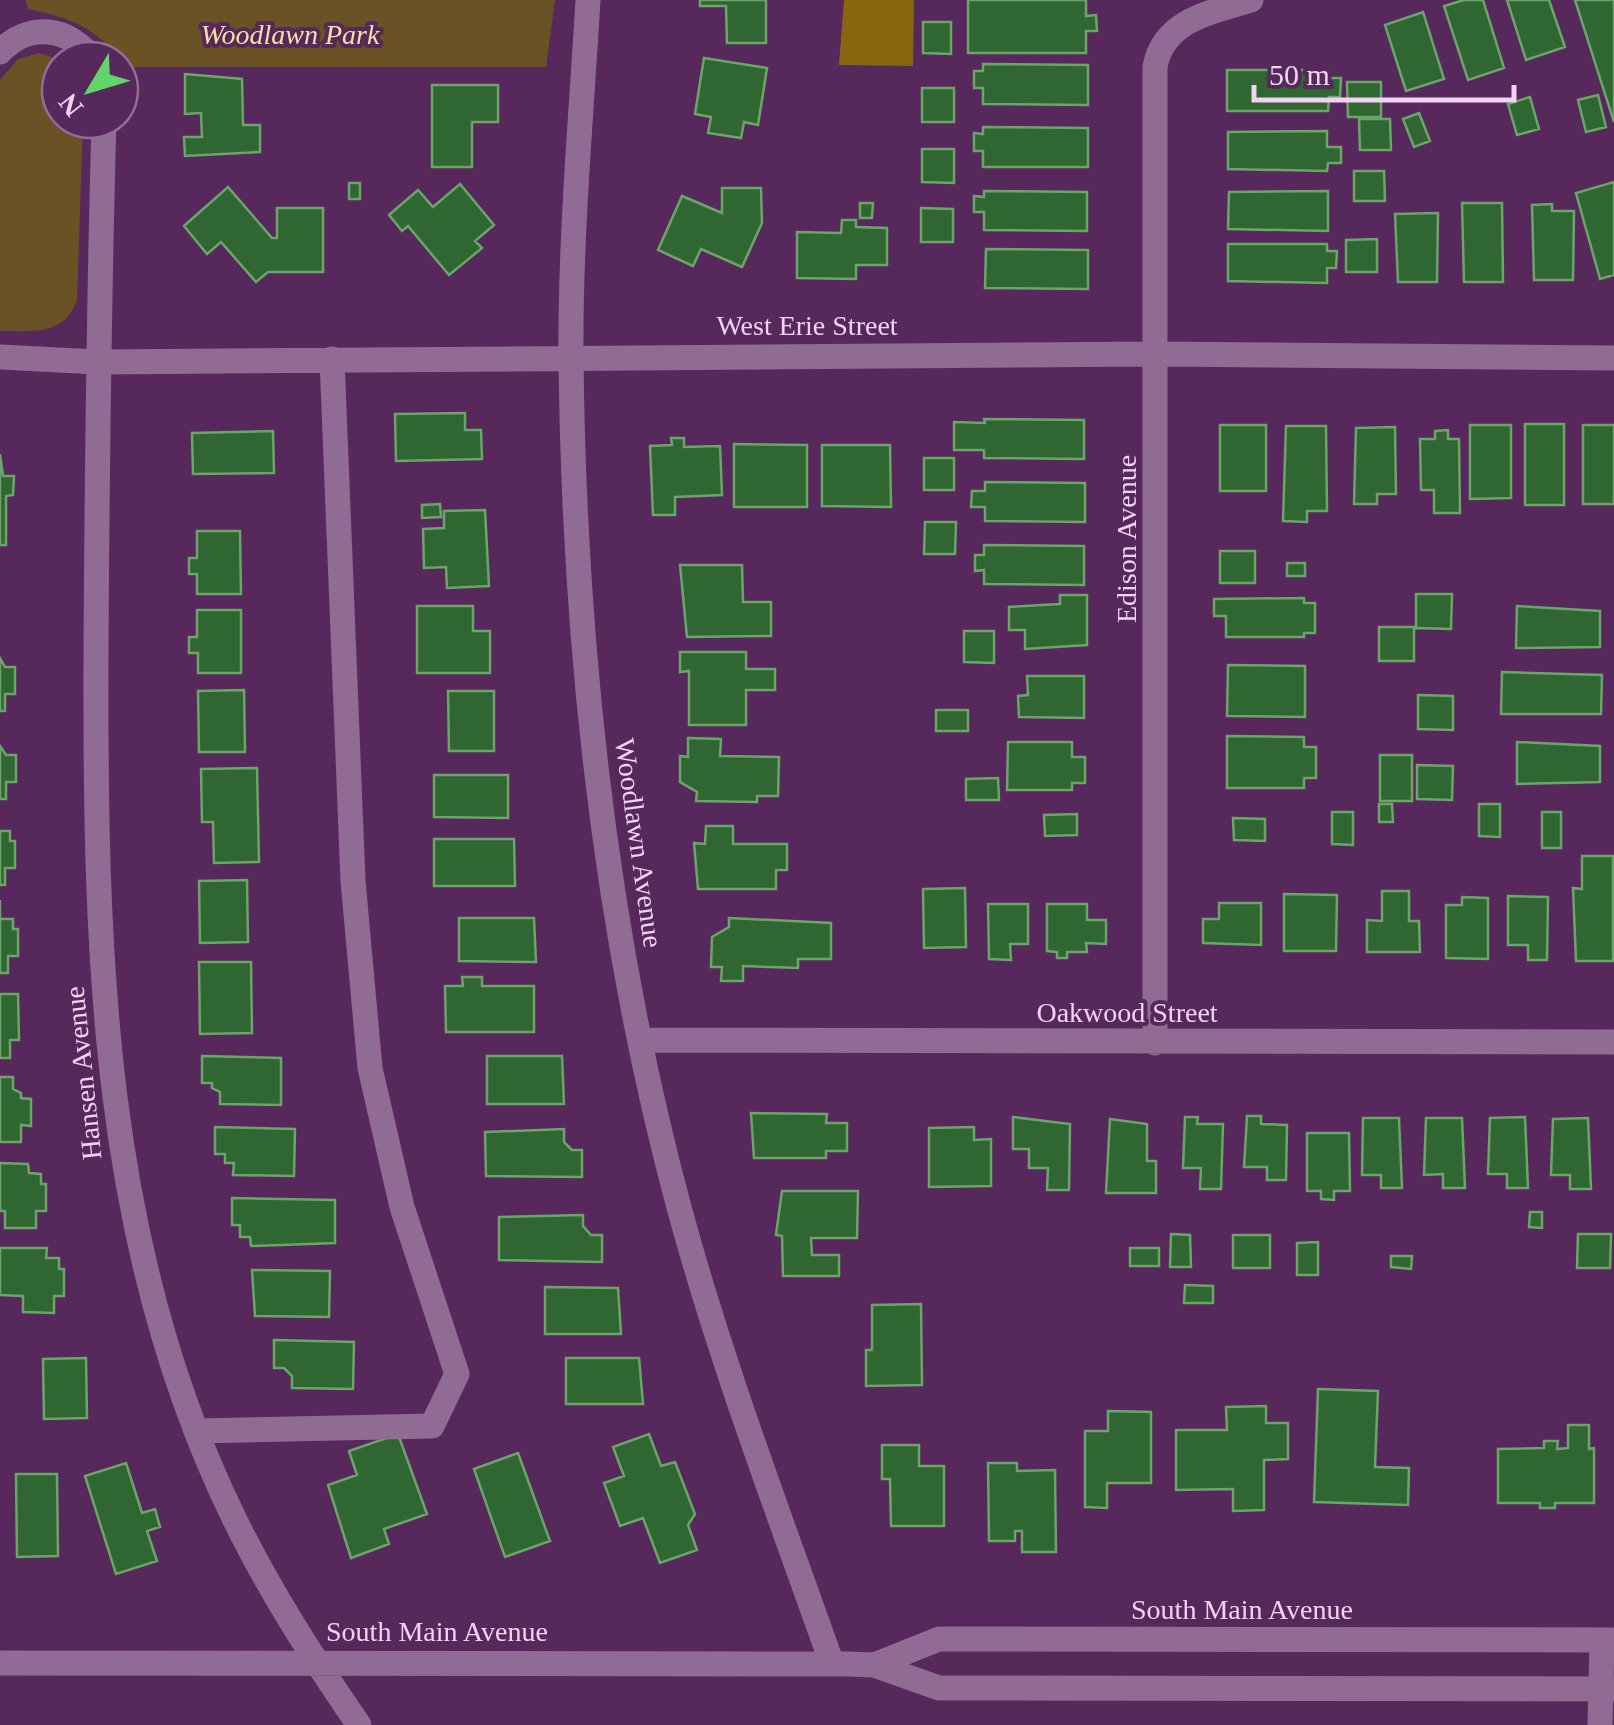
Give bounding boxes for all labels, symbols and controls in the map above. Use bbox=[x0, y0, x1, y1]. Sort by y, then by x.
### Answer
park label: Woodlawn Park bbox=[201, 19, 380, 50]
north arrow bbox=[40, 40, 140, 140]
scale bar bbox=[1254, 40, 1514, 102]
text: 50 m bbox=[1269, 58, 1330, 91]
text: N bbox=[52, 88, 89, 123]
street label: West Erie Street bbox=[716, 310, 898, 341]
street label: Edison Avenue bbox=[1111, 455, 1142, 623]
street label: Woodlawn Avenue bbox=[609, 736, 669, 950]
street label: Hansen Avenue bbox=[58, 985, 108, 1161]
street label: Oakwood Street bbox=[1036, 997, 1218, 1028]
street label: South Main Avenue bbox=[1131, 1594, 1353, 1625]
street label: South Main Avenue bbox=[326, 1616, 548, 1647]

